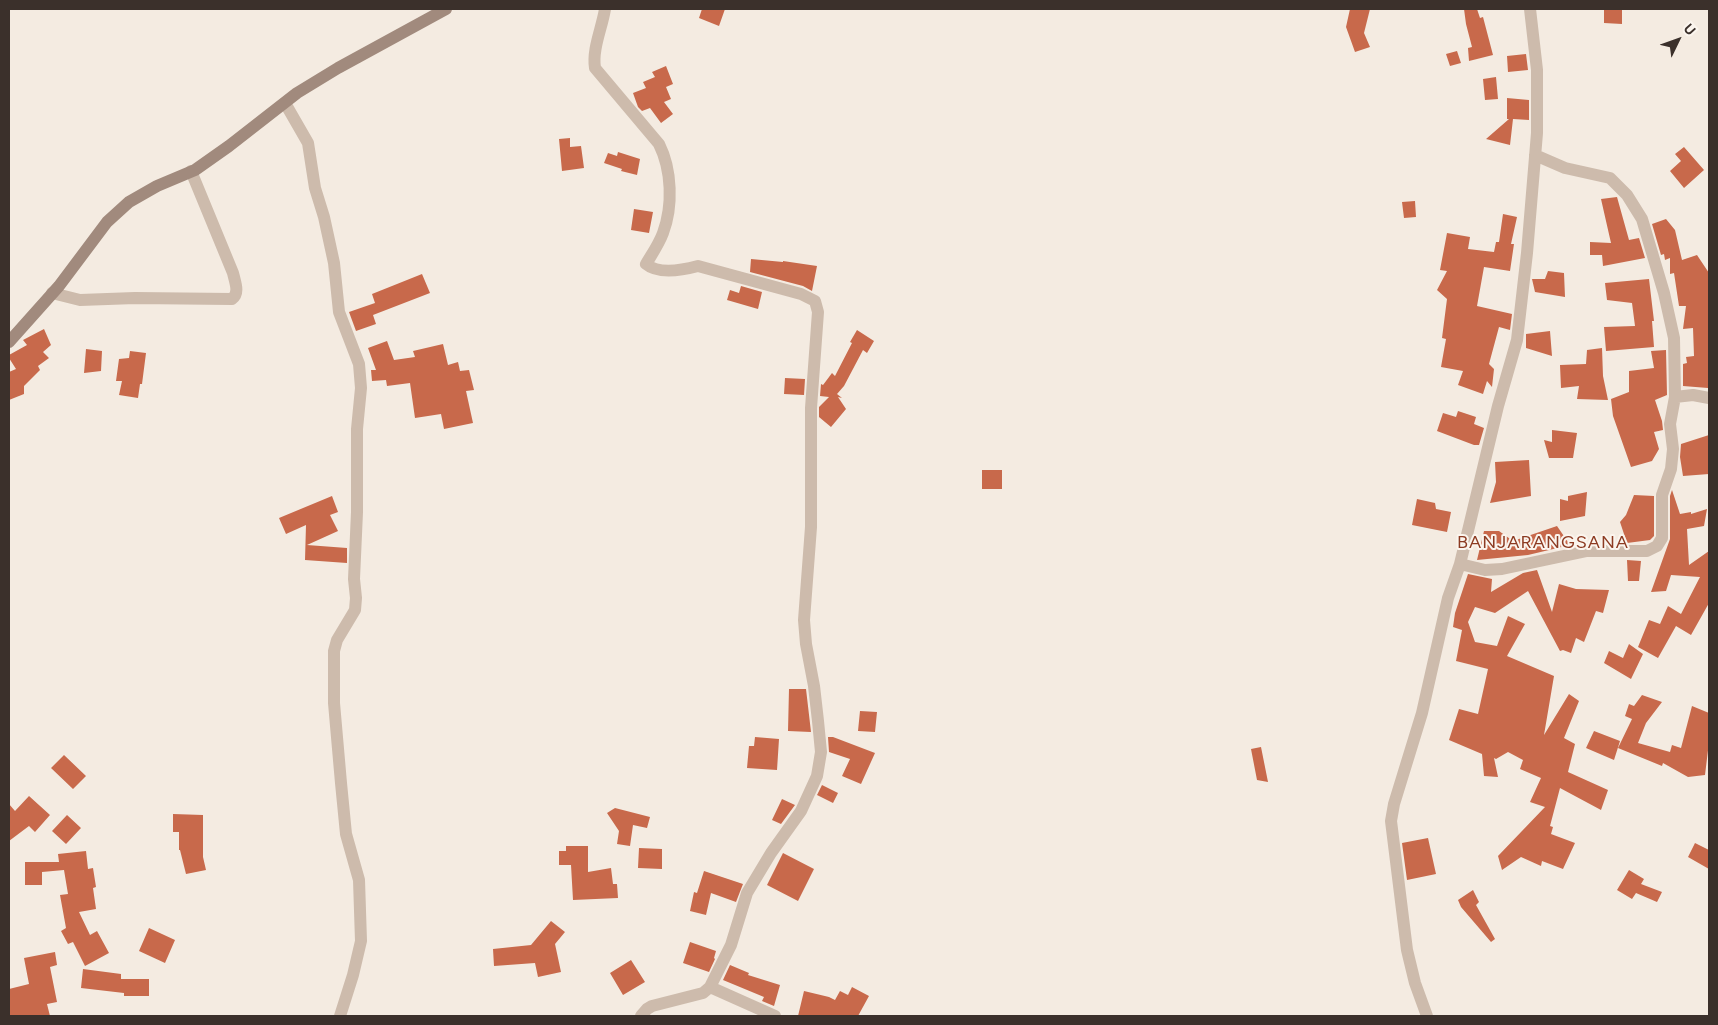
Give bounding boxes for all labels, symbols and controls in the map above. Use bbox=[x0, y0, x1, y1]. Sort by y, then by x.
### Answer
north arrow bbox=[1653, 15, 1703, 65]
text: U bbox=[1680, 20, 1699, 39]
district label: BANJARANGSANA bbox=[1455, 532, 1631, 554]

